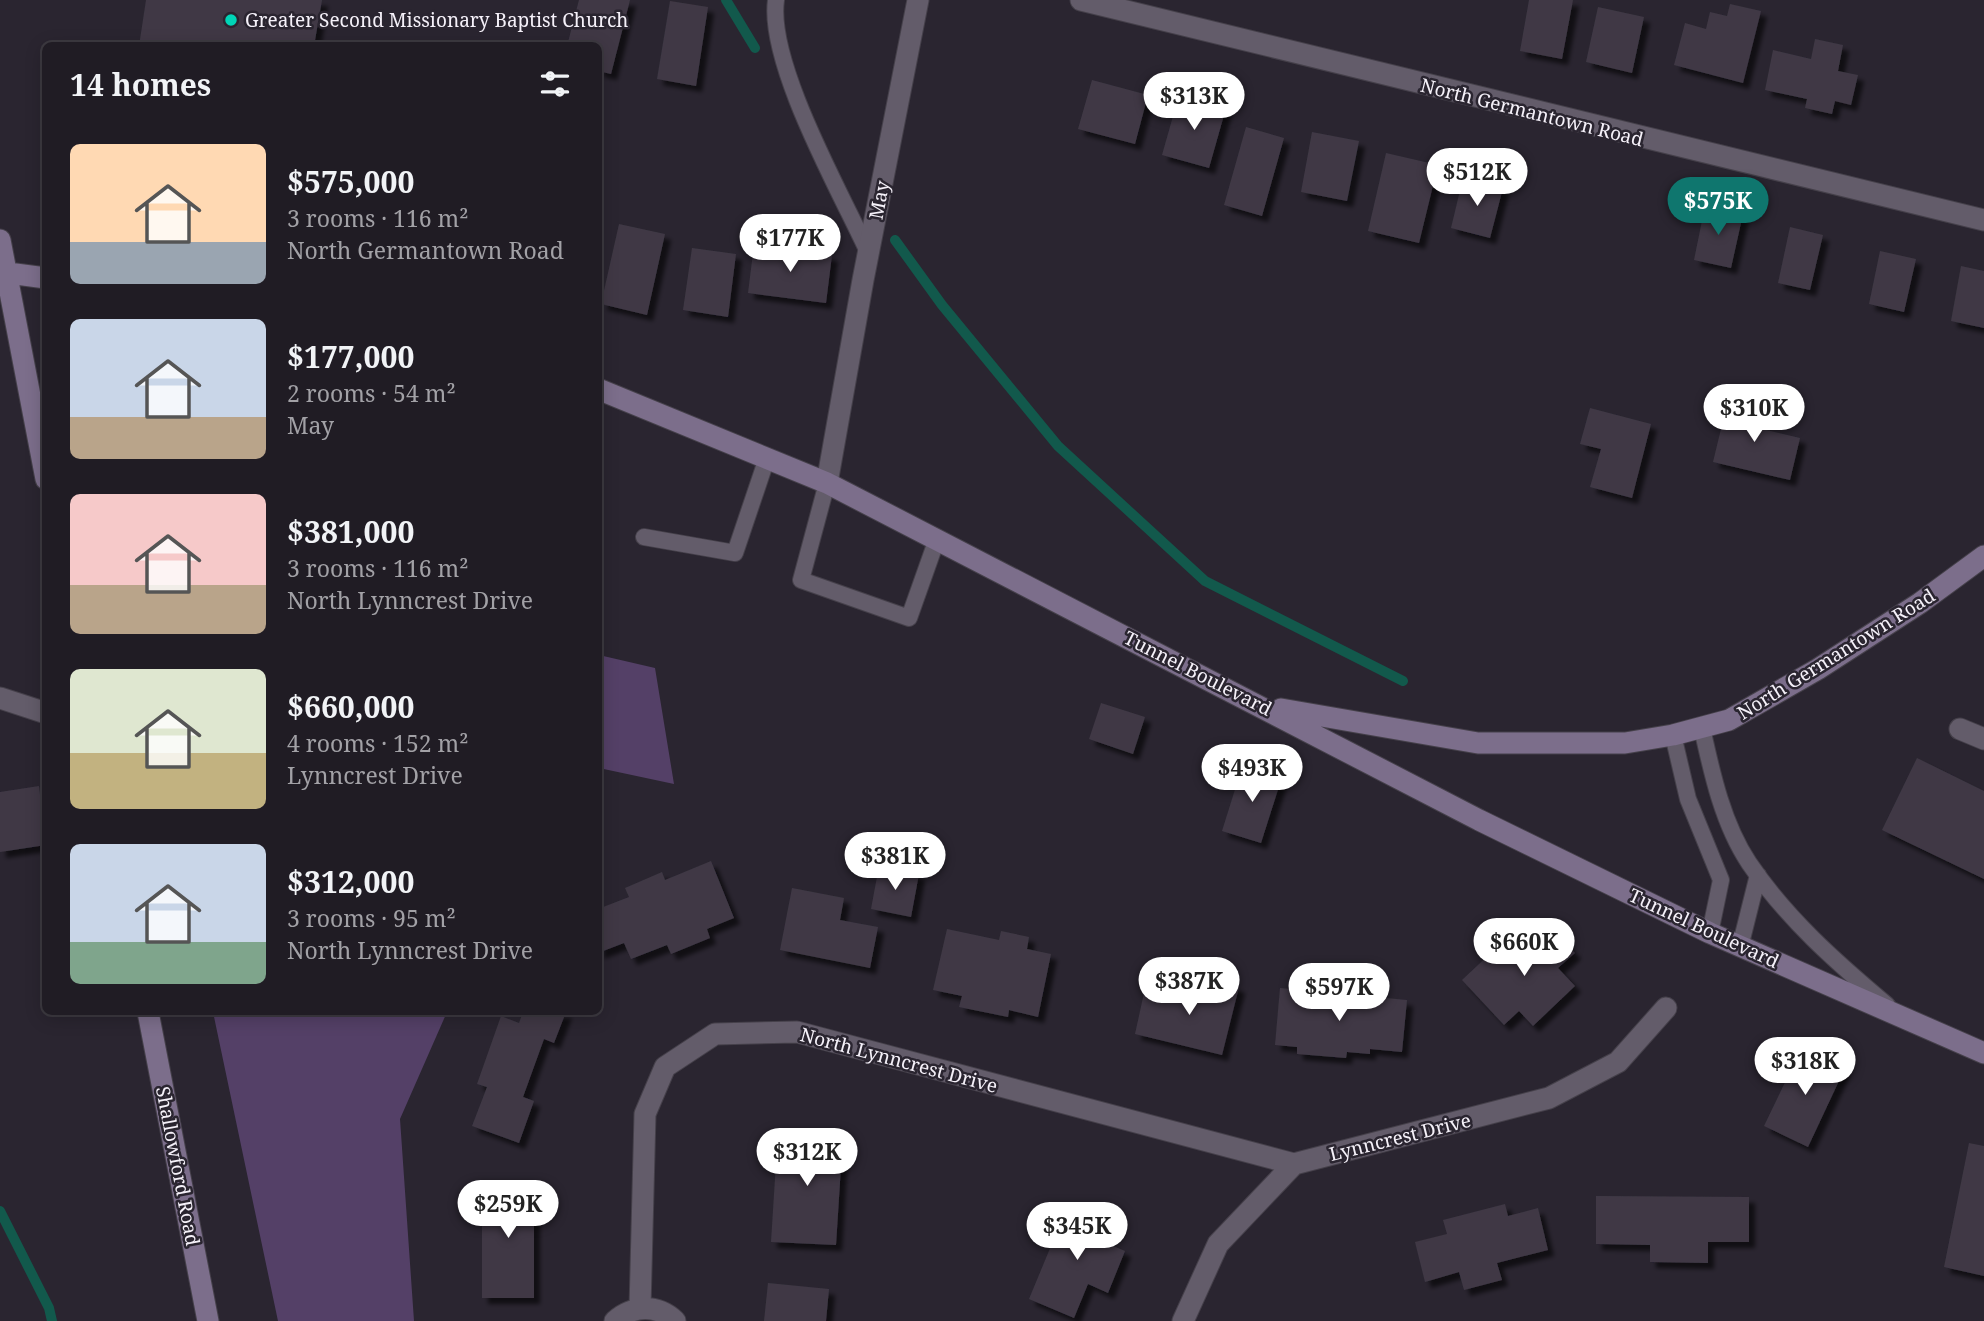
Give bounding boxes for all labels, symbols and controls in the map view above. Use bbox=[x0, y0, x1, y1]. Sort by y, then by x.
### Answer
place label: Greater Second Missionary Baptist Church bbox=[245, 7, 628, 33]
marker: Greater Second Missionary Baptist Church bbox=[223, 12, 239, 28]
text: 14 homes bbox=[70, 64, 211, 105]
icon: filters bbox=[536, 65, 574, 103]
pin: $313K bbox=[1145, 72, 1243, 132]
street label: North Germantown Road bbox=[1418, 72, 1646, 152]
text: $313K bbox=[1160, 79, 1228, 111]
pin: $512K bbox=[1428, 148, 1526, 208]
text: $512K bbox=[1443, 155, 1511, 187]
text: $575,000 bbox=[287, 161, 414, 202]
icon: home bbox=[126, 172, 210, 256]
pin: $575K bbox=[1669, 177, 1767, 237]
street label: May bbox=[863, 178, 896, 222]
text: $575K bbox=[1684, 184, 1752, 216]
text: 3 rooms · 116 m² bbox=[287, 202, 469, 234]
pin: $177K bbox=[741, 215, 839, 274]
text: $177K bbox=[756, 221, 824, 253]
text: North Germantown Road bbox=[287, 234, 564, 266]
text: $177,000 bbox=[287, 336, 414, 377]
icon: home bbox=[126, 347, 210, 431]
text: 2 rooms · 54 m² bbox=[287, 377, 456, 409]
pin: $310K bbox=[1705, 384, 1803, 444]
text: $310K bbox=[1720, 391, 1788, 423]
text: May bbox=[287, 409, 334, 441]
text: $381,000 bbox=[287, 511, 414, 552]
icon: home bbox=[126, 522, 210, 606]
text: 3 rooms · 116 m² bbox=[287, 552, 469, 584]
street label: North Germantown Road bbox=[1732, 582, 1940, 726]
text: North Lynncrest Drive bbox=[287, 584, 533, 616]
street label: Tunnel Boulevard bbox=[1119, 624, 1277, 722]
text: $660,000 bbox=[287, 686, 414, 727]
icon: home bbox=[126, 697, 210, 781]
text: 4 rooms · 152 m² bbox=[287, 727, 469, 759]
pin: $493K bbox=[1203, 744, 1301, 804]
text: $493K bbox=[1218, 751, 1286, 783]
text: Lynncrest Drive bbox=[287, 759, 463, 791]
pin: $381K bbox=[846, 832, 944, 892]
text: $381K bbox=[861, 839, 929, 871]
text: $312,000 bbox=[287, 861, 414, 902]
icon: home bbox=[126, 872, 210, 956]
street label: Tunnel Boulevard bbox=[1625, 882, 1784, 974]
text: 3 rooms · 95 m² bbox=[287, 902, 456, 934]
pin: $660K bbox=[1475, 918, 1573, 978]
text: $660K bbox=[1490, 925, 1558, 957]
text: North Lynncrest Drive bbox=[287, 934, 533, 966]
pin: $387K bbox=[1140, 958, 1238, 1017]
text: $387K bbox=[1155, 964, 1223, 996]
pin: $597K bbox=[1290, 964, 1388, 1023]
text: $597K bbox=[1305, 970, 1373, 1002]
street label: North Lynncrest Drive bbox=[797, 1021, 1001, 1099]
pin: $318K bbox=[1756, 1038, 1854, 1097]
text: $318K bbox=[1771, 1044, 1839, 1076]
street label: Shallowford Road bbox=[150, 1084, 206, 1248]
street label: Lynncrest Drive bbox=[1326, 1107, 1474, 1167]
pin: $312K bbox=[758, 1128, 856, 1188]
text: $312K bbox=[773, 1135, 841, 1167]
pin: $259K bbox=[459, 1180, 557, 1240]
text: $259K bbox=[474, 1187, 542, 1219]
pin: $345K bbox=[1028, 1202, 1126, 1262]
text: $345K bbox=[1043, 1209, 1111, 1241]

